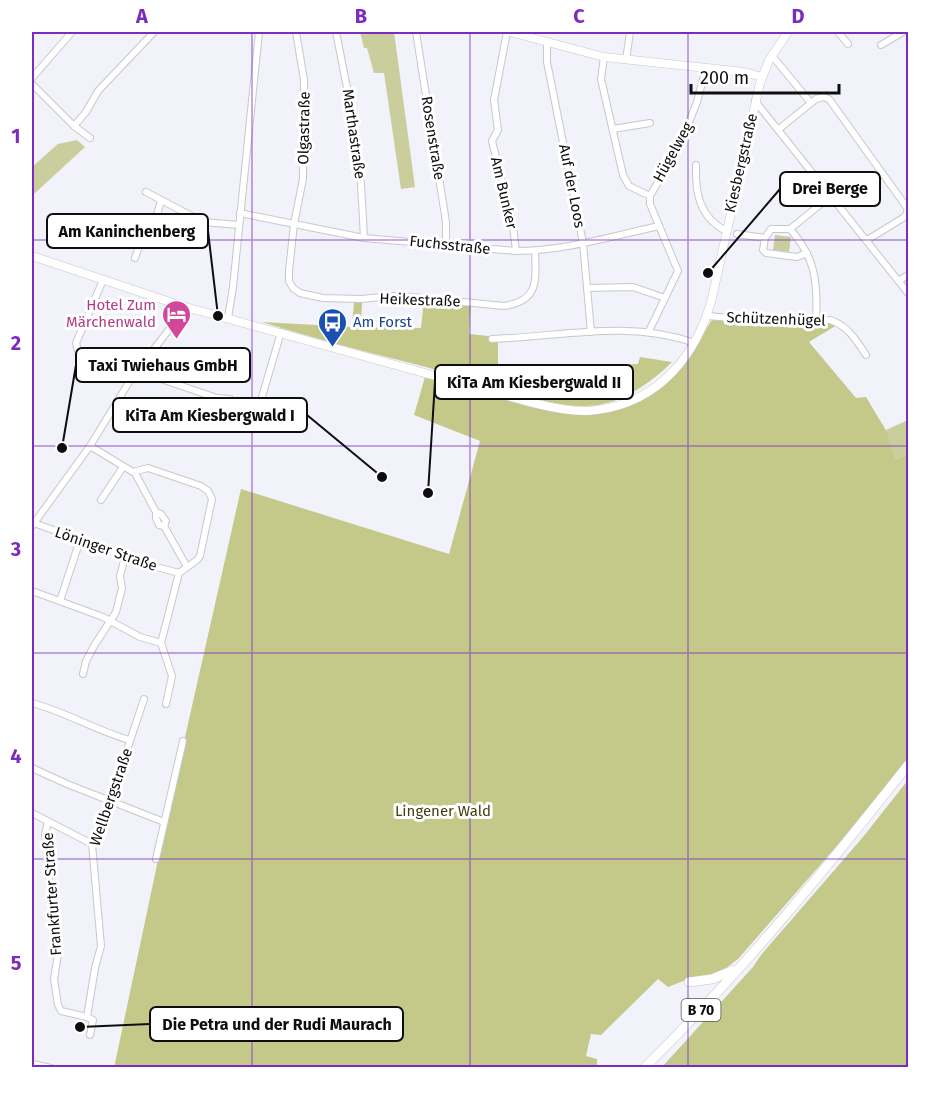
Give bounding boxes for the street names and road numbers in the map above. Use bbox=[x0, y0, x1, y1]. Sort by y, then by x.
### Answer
street label: Marthastraße bbox=[339, 88, 369, 180]
street label: Olgastraße bbox=[294, 91, 314, 165]
street label: Rosenstraße bbox=[418, 95, 448, 181]
street label: Kiesbergstraße bbox=[721, 112, 761, 214]
street label: Hügelweg bbox=[649, 119, 697, 185]
street label: Auf der Loos bbox=[555, 143, 589, 229]
street label: Am Bunker bbox=[487, 155, 521, 231]
street label: Fuchsstraße bbox=[409, 232, 491, 258]
street label: Heikestraße bbox=[379, 290, 461, 310]
street label: Schützenhügel bbox=[726, 308, 827, 330]
street label: Löninger Straße bbox=[52, 523, 160, 575]
street label: Wellbergstraße bbox=[86, 746, 136, 848]
street label: Frankfurter Straße bbox=[39, 832, 65, 956]
road number: B 70 bbox=[682, 999, 720, 1021]

